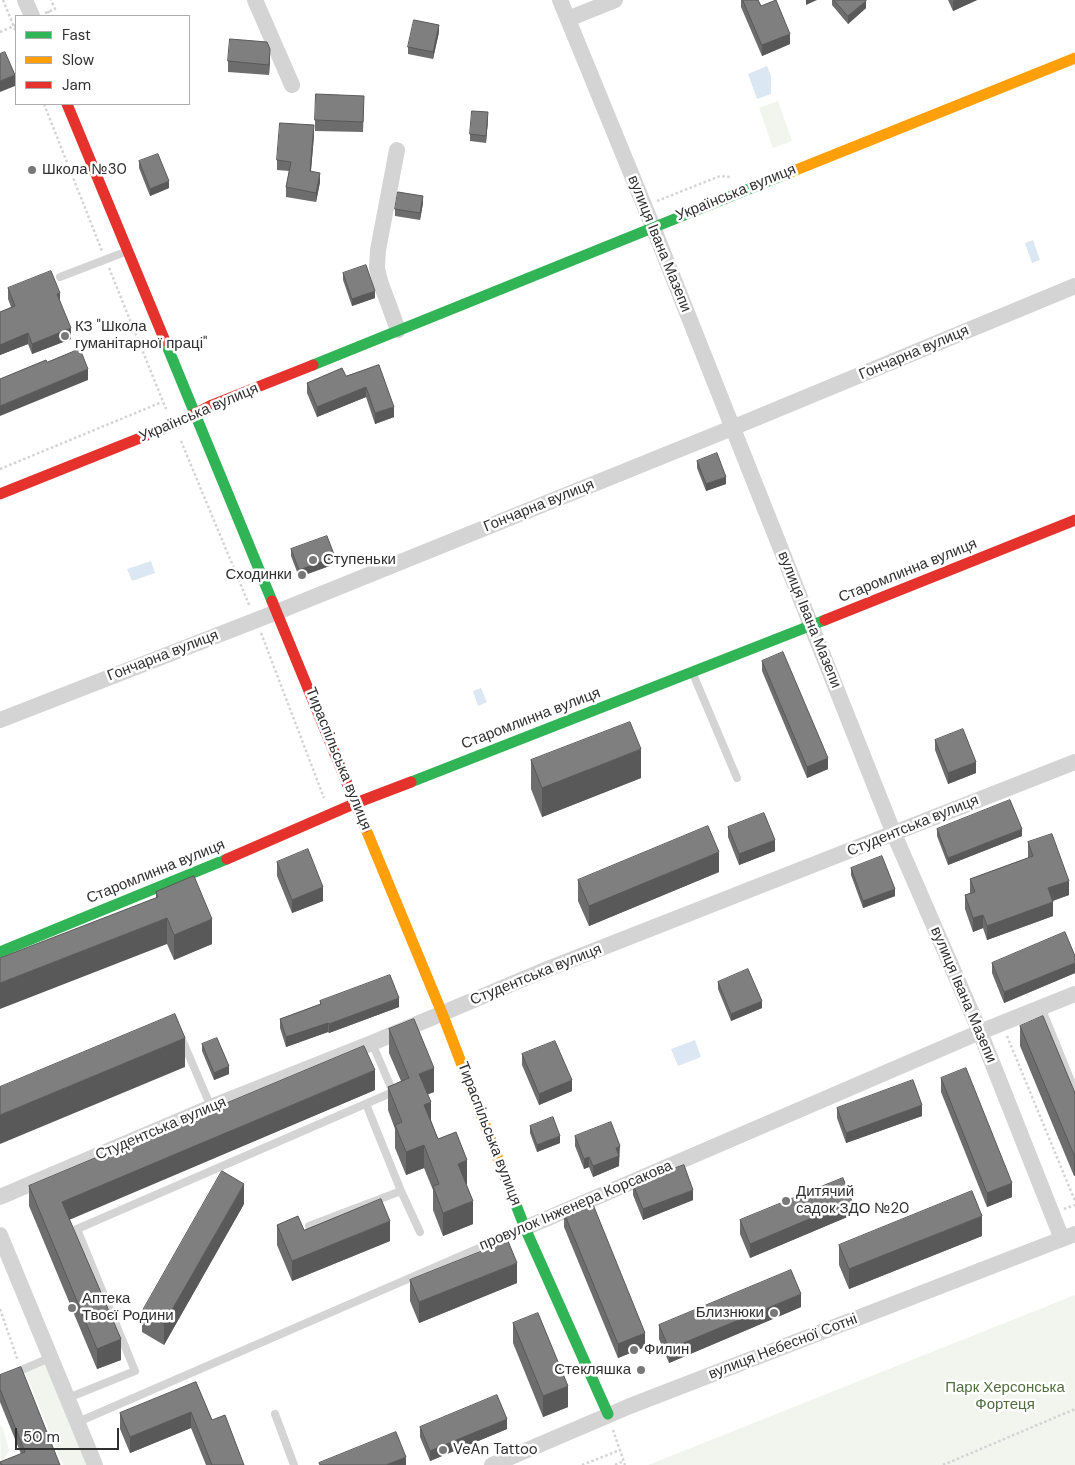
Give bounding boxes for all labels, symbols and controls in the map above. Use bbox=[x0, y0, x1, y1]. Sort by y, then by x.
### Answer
legend bbox=[15, 15, 190, 105]
text: Fast bbox=[62, 25, 91, 45]
text: Slow bbox=[62, 50, 94, 70]
text: Jam bbox=[62, 75, 91, 95]
place label: Школа №30 bbox=[42, 161, 127, 179]
street label: Українська вулиця bbox=[673, 161, 799, 225]
marker: Школа №30 bbox=[26, 164, 38, 176]
street label: вулиця Івана Мазепи bbox=[623, 173, 695, 315]
place label: КЗ "Школа гуманітарної праці" bbox=[75, 318, 207, 353]
street label: Гончарна вулиця bbox=[856, 322, 972, 384]
marker: КЗ "Школа гуманітарної праці" bbox=[59, 330, 71, 342]
street label: Українська вулиця bbox=[137, 380, 261, 446]
street label: Гончарна вулиця bbox=[481, 476, 597, 536]
street label: Старомлинна вулиця bbox=[836, 535, 980, 607]
street label: вулиця Івана Мазепи bbox=[773, 549, 845, 691]
place label: Ступеньки bbox=[323, 551, 396, 569]
marker: Ступеньки bbox=[307, 554, 319, 566]
place label: Сходинки bbox=[225, 566, 292, 584]
marker: Сходинки bbox=[296, 569, 308, 581]
street label: Гончарна вулиця bbox=[105, 627, 221, 685]
street label: Старомлинна вулиця bbox=[459, 684, 603, 754]
street label: Тираспільська вулиця bbox=[301, 685, 375, 833]
street label: Студентська вулиця bbox=[845, 791, 981, 861]
street label: Старомлинна вулиця bbox=[84, 836, 228, 908]
street label: вулиця Івана Мазепи bbox=[926, 924, 1000, 1066]
street label: Студентська вулиця bbox=[468, 940, 604, 1010]
street label: Тираспільська вулиця bbox=[453, 1060, 525, 1208]
street label: Студентська вулиця bbox=[93, 1093, 229, 1165]
street label: провулок Інженера Корсакова bbox=[477, 1157, 675, 1255]
place label: Дитячий садок ЗДО №20 bbox=[796, 1183, 909, 1218]
marker: Дитячий садок ЗДО №20 bbox=[780, 1195, 792, 1207]
place label: Аптека Твоєї Родини bbox=[82, 1290, 174, 1325]
marker: Аптека Твоєї Родини bbox=[66, 1302, 78, 1314]
place label: Близнюки bbox=[696, 1304, 764, 1322]
marker: Близнюки bbox=[768, 1307, 780, 1319]
street label: вулиця Небесної Сотні bbox=[706, 1310, 860, 1384]
place label: Филин bbox=[644, 1341, 689, 1359]
marker: Филин bbox=[628, 1344, 640, 1356]
place label: Стекляшка bbox=[554, 1361, 631, 1379]
marker: Стекляшка bbox=[635, 1364, 647, 1376]
park label: Парк Херсонська Фортеця bbox=[945, 1379, 1065, 1414]
scale bar bbox=[18, 1418, 121, 1450]
text: 50 m bbox=[23, 1427, 60, 1447]
place label: VeAn Tattoo bbox=[453, 1441, 538, 1459]
marker: VeAn Tattoo bbox=[437, 1444, 449, 1456]

